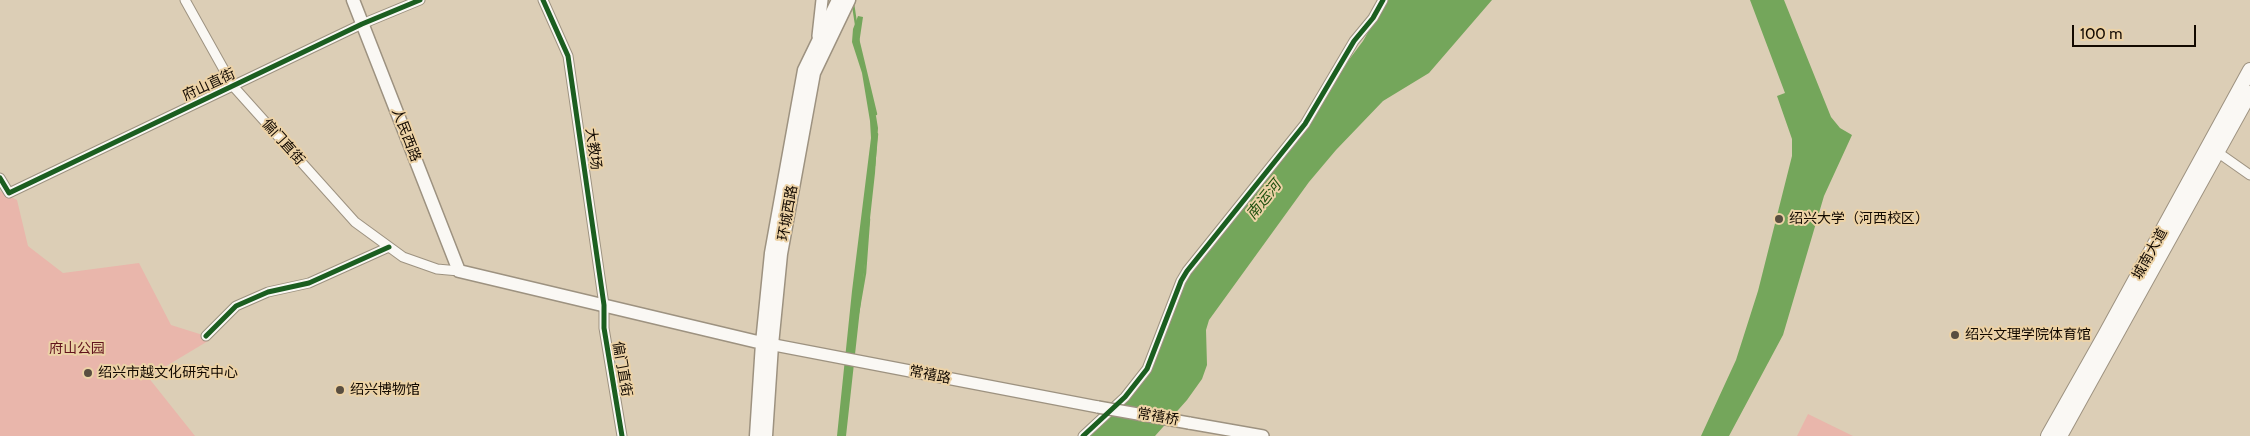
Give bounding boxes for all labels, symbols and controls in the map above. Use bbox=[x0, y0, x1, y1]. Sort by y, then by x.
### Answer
scale bar bbox=[2075, 15, 2199, 47]
text: 100 m bbox=[2080, 25, 2122, 43]
street label: 府山直街 bbox=[180, 66, 238, 104]
street label: 人民西路 bbox=[388, 106, 424, 164]
street label: 偏门直街 bbox=[258, 116, 308, 168]
street label: 大教场 bbox=[582, 127, 604, 171]
water label: 南运河 bbox=[1243, 177, 1285, 223]
street label: 环城西路 bbox=[775, 184, 801, 242]
place label: 绍兴大学（河西校区） bbox=[1789, 211, 1929, 227]
marker: 绍兴大学（河西校区） bbox=[1773, 213, 1785, 225]
street label: 城南大道 bbox=[2129, 225, 2171, 283]
place label: 绍兴文理学院体育馆 bbox=[1965, 327, 2091, 343]
marker: 绍兴文理学院体育馆 bbox=[1949, 329, 1961, 341]
street label: 偏门直街 bbox=[609, 340, 635, 398]
park label: 府山公园 bbox=[49, 341, 105, 357]
street label: 常禧路 bbox=[908, 363, 952, 387]
place label: 绍兴市越文化研究中心 bbox=[98, 365, 238, 381]
marker: 绍兴市越文化研究中心 bbox=[82, 367, 94, 379]
place label: 绍兴博物馆 bbox=[350, 382, 420, 398]
marker: 绍兴博物馆 bbox=[334, 384, 346, 396]
street label: 常禧桥 bbox=[1136, 405, 1180, 429]

